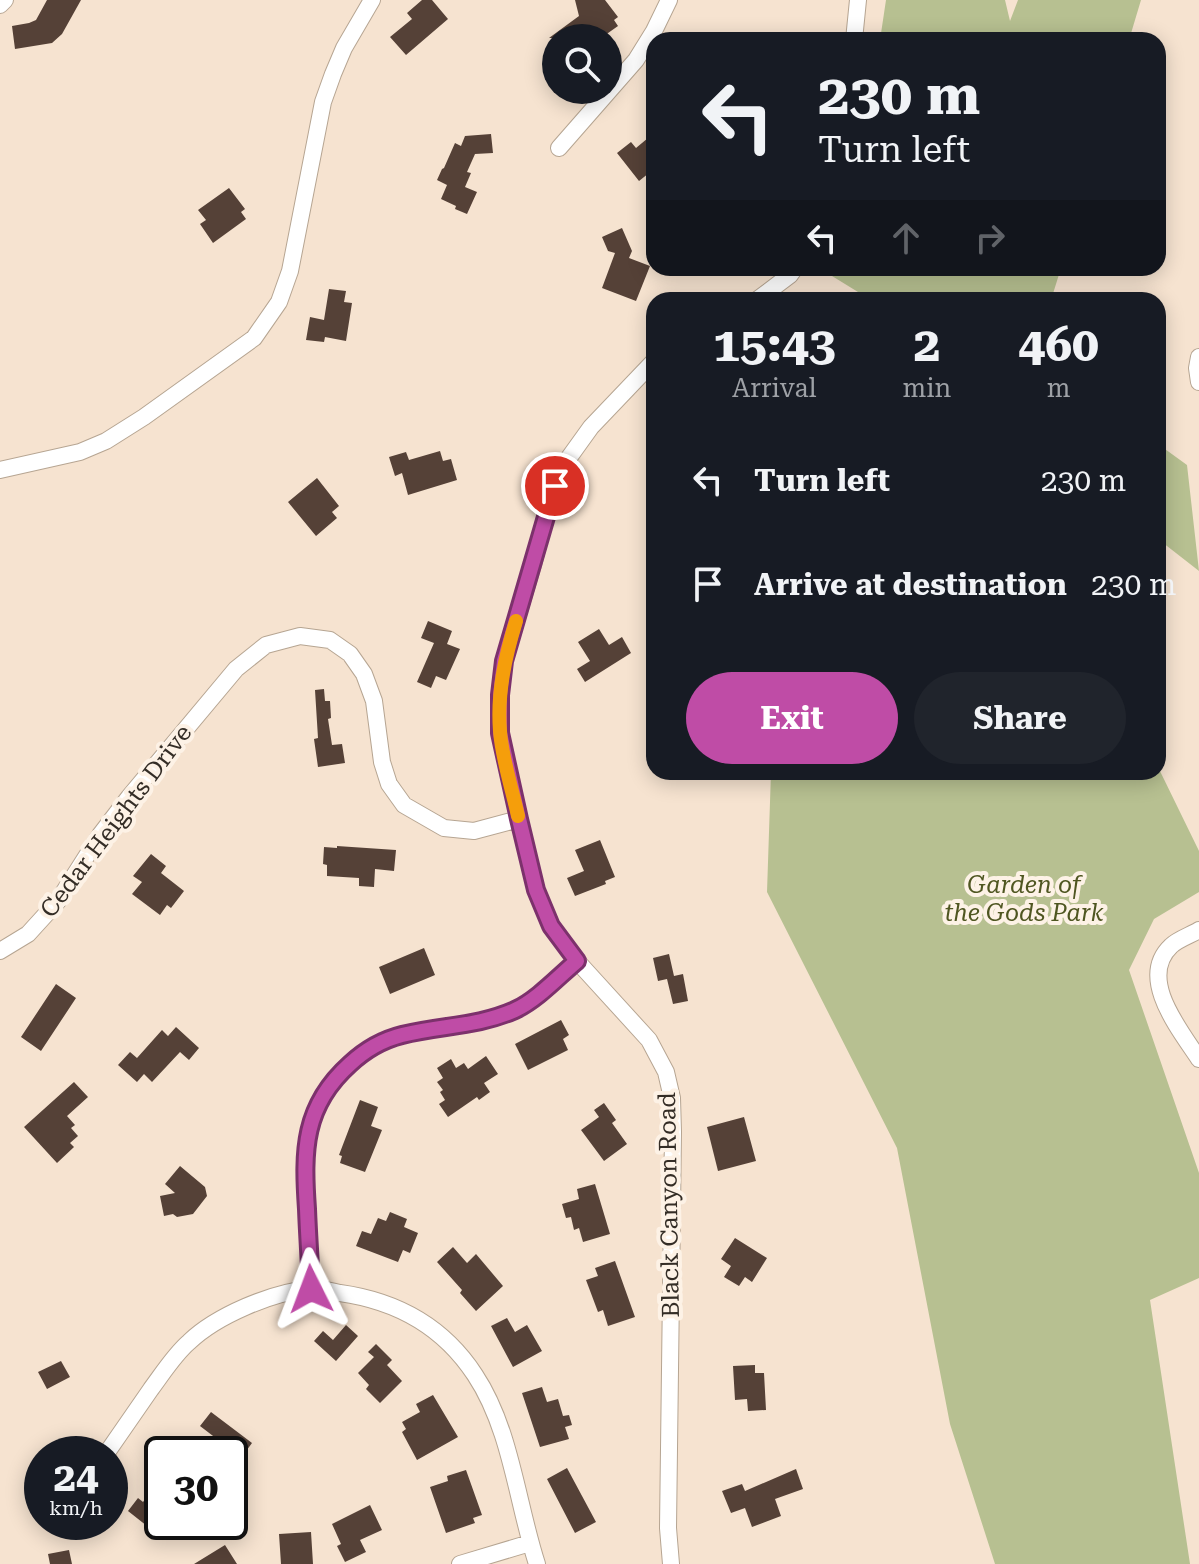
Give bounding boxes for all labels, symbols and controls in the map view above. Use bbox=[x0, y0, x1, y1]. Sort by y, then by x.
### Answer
map controls bbox=[542, 24, 622, 104]
button: search bbox=[542, 24, 622, 104]
text: 230 m bbox=[818, 62, 980, 128]
icon: left bbox=[686, 64, 790, 168]
text: Turn left bbox=[818, 129, 970, 171]
icon: left bbox=[800, 216, 844, 260]
icon: ahead bbox=[884, 216, 928, 260]
icon: right bbox=[968, 216, 1012, 260]
text: 15:43 bbox=[713, 317, 836, 373]
text: 2 bbox=[913, 317, 940, 373]
text: 460 bbox=[1018, 317, 1099, 373]
text: Arrival bbox=[732, 373, 817, 403]
text: min bbox=[903, 373, 951, 403]
text: m bbox=[1047, 373, 1071, 403]
pin bbox=[521, 452, 589, 520]
icon: left bbox=[686, 458, 730, 502]
text: Turn left bbox=[754, 463, 890, 498]
text: 230 m bbox=[1041, 463, 1126, 498]
icon: arrive bbox=[533, 464, 577, 508]
icon: arrive bbox=[686, 562, 730, 606]
text: Arrive at destination bbox=[754, 567, 1067, 602]
text: 230 m bbox=[1091, 567, 1176, 602]
button: Exit bbox=[686, 672, 898, 764]
button: Share bbox=[914, 672, 1126, 764]
street label: Cedar Heights Drive bbox=[34, 719, 198, 923]
park label: Garden of the Gods Park bbox=[944, 871, 1104, 927]
street label: Black Canyon Road bbox=[653, 1092, 685, 1318]
position arrow bbox=[269, 1247, 353, 1331]
speed limit sign: 30 bbox=[144, 1436, 248, 1540]
text: 24 bbox=[54, 1454, 98, 1501]
text: km/h bbox=[49, 1496, 103, 1520]

